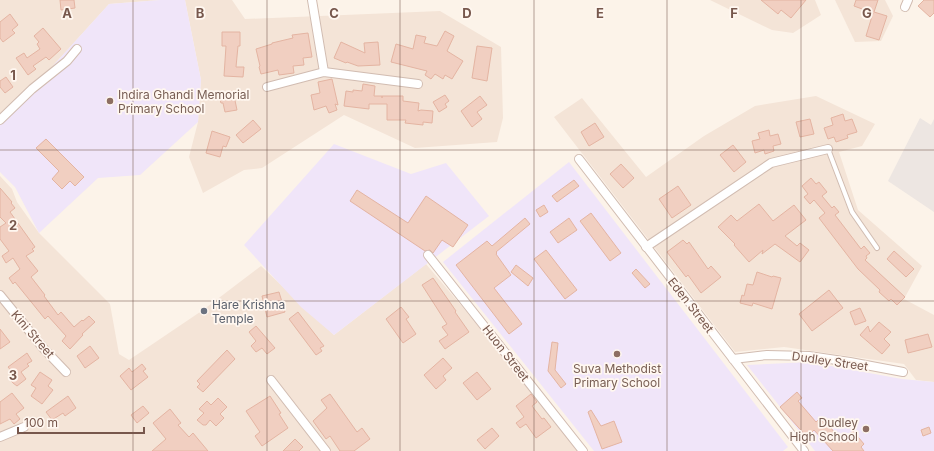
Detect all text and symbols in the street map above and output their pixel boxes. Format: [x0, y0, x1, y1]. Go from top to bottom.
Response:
text: A [62, 5, 72, 21]
text: B [196, 5, 205, 21]
text: C [329, 5, 339, 21]
text: D [462, 5, 472, 21]
text: E [596, 5, 604, 21]
text: F [730, 5, 738, 21]
text: G [862, 5, 872, 21]
text: 1 [10, 67, 16, 83]
place label: Indira Ghandi Memorial Primary School [118, 87, 250, 116]
marker: Indira Ghandi Memorial Primary School [105, 96, 115, 106]
text: 2 [9, 217, 17, 233]
street label: Eden Street [665, 274, 717, 336]
place label: Hare Krishna Temple [212, 297, 285, 326]
marker: Hare Krishna Temple [199, 306, 209, 316]
street label: Kini Street [8, 307, 58, 361]
street label: Huon Street [479, 322, 533, 384]
street label: Dudley Street [791, 348, 869, 374]
marker: Suva Methodist Primary School [612, 349, 622, 359]
place label: Suva Methodist Primary School [573, 361, 661, 390]
text: 3 [9, 367, 17, 383]
scale bar [18, 409, 144, 435]
text: 100 m [24, 415, 58, 430]
place label: Dudley High School [789, 415, 858, 444]
marker: Dudley High School [861, 424, 871, 434]

